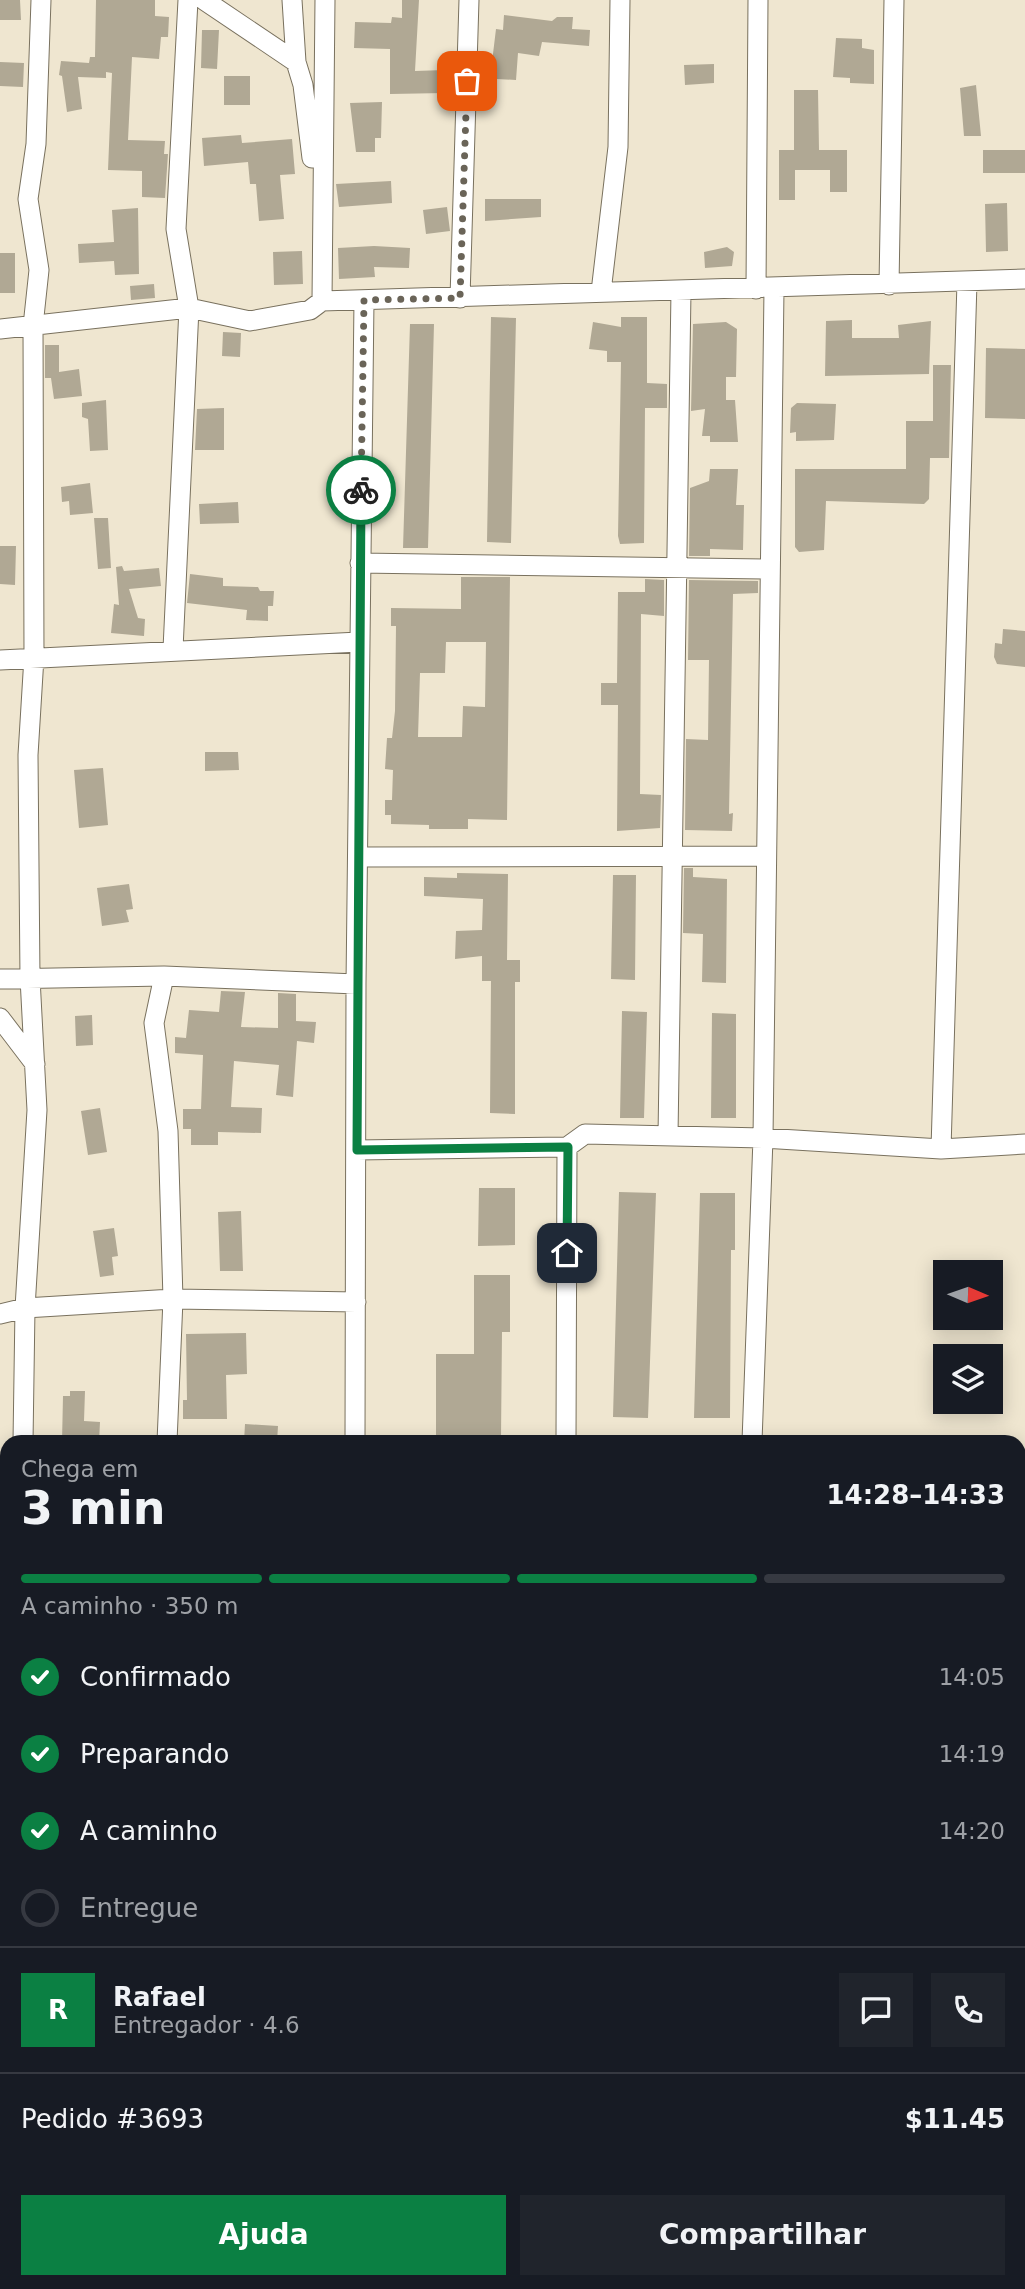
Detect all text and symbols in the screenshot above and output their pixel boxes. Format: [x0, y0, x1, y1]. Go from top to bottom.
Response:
pin [437, 51, 497, 111]
icon: bag [448, 62, 486, 100]
courier [326, 455, 396, 525]
icon: bike [342, 471, 380, 509]
pin [537, 1223, 597, 1283]
icon: home [548, 1234, 586, 1272]
north arrow [933, 1260, 1003, 1330]
map controls [933, 1260, 1003, 1414]
button: layers [933, 1344, 1003, 1414]
text: Chega em [21, 1456, 138, 1482]
text: 14:28–14:33 [826, 1480, 1005, 1510]
text: 3 min [21, 1481, 165, 1535]
text: A caminho · 350 m [21, 1593, 238, 1619]
icon: check [21, 1658, 59, 1696]
text: Confirmado [80, 1662, 231, 1692]
text: 14:05 [939, 1664, 1005, 1690]
icon: check [21, 1735, 59, 1773]
text: Preparando [80, 1739, 229, 1769]
text: 14:19 [939, 1741, 1005, 1767]
icon: check [21, 1812, 59, 1850]
text: A caminho [80, 1816, 218, 1846]
text: 14:20 [939, 1818, 1005, 1844]
text: Entregue [80, 1893, 198, 1923]
button: chat [839, 1973, 913, 2047]
button: phone [931, 1973, 1005, 2047]
text: Rafael [113, 1982, 206, 2012]
text: R [48, 1995, 68, 2025]
text: Entregador · 4.6 [113, 2012, 300, 2038]
text: Pedido #3693 [21, 2104, 204, 2134]
text: $11.45 [905, 2104, 1005, 2134]
button: Ajuda [21, 2195, 506, 2275]
button: Compartilhar [520, 2195, 1005, 2275]

